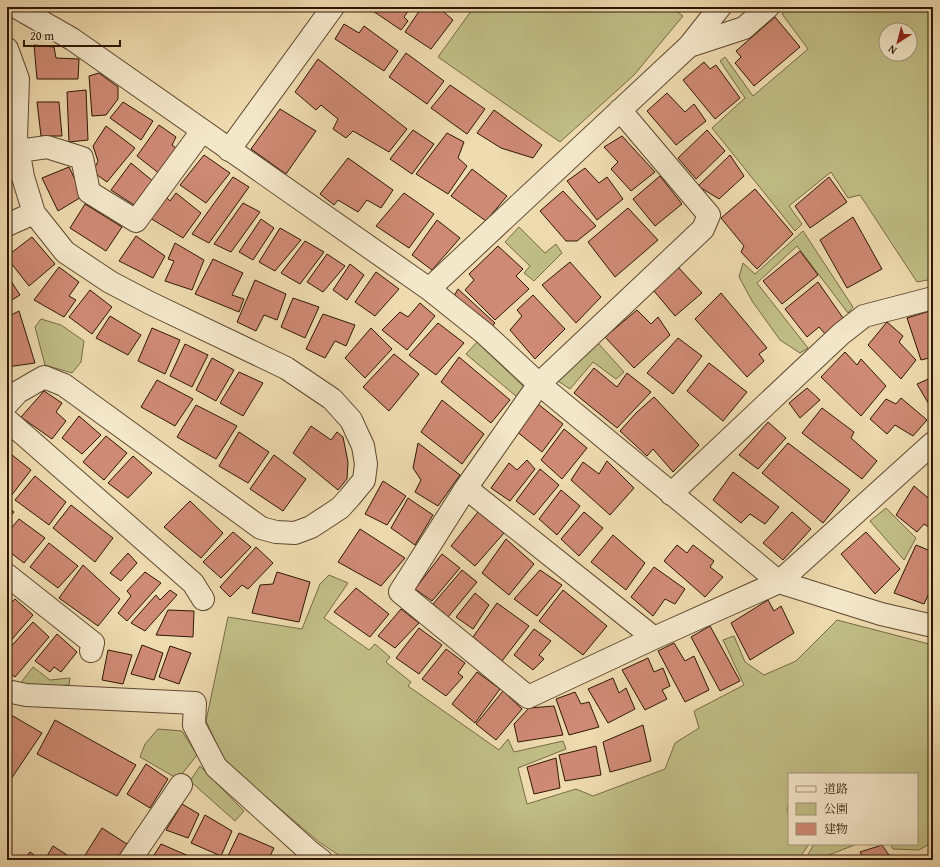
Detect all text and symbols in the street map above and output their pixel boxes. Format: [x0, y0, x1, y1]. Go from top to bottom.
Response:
scale bar [24, 22, 120, 48]
north arrow [878, 22, 918, 62]
text: 20 m [30, 27, 54, 44]
text: N [884, 41, 900, 59]
legend [788, 773, 918, 845]
text: 道路 [824, 780, 848, 797]
text: 公園 [824, 800, 848, 817]
text: 建物 [824, 820, 848, 837]

